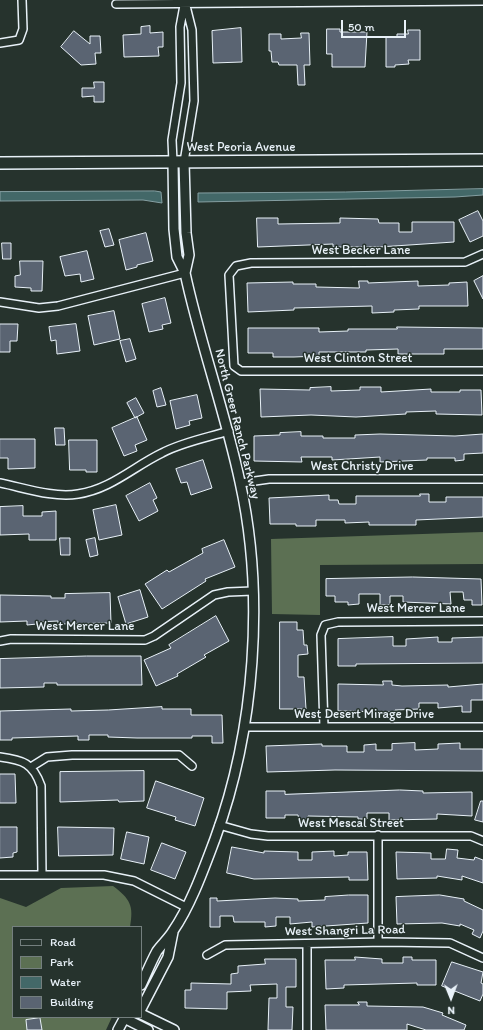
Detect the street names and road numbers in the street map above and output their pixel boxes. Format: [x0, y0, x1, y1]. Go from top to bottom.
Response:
street label: West Peoria Avenue [186, 140, 296, 156]
street label: West Becker Lane [312, 243, 410, 259]
street label: North Greer Ranch Parkway [211, 347, 263, 501]
street label: West Clinton Street [304, 351, 412, 367]
street label: West Christy Drive [310, 459, 414, 475]
street label: West Mercer Lane [366, 601, 466, 617]
street label: West Mercer Lane [35, 619, 135, 635]
street label: West Desert Mirage Drive [294, 707, 434, 723]
street label: West Mescal Street [298, 816, 404, 832]
street label: West Shangri La Road [284, 922, 406, 940]

